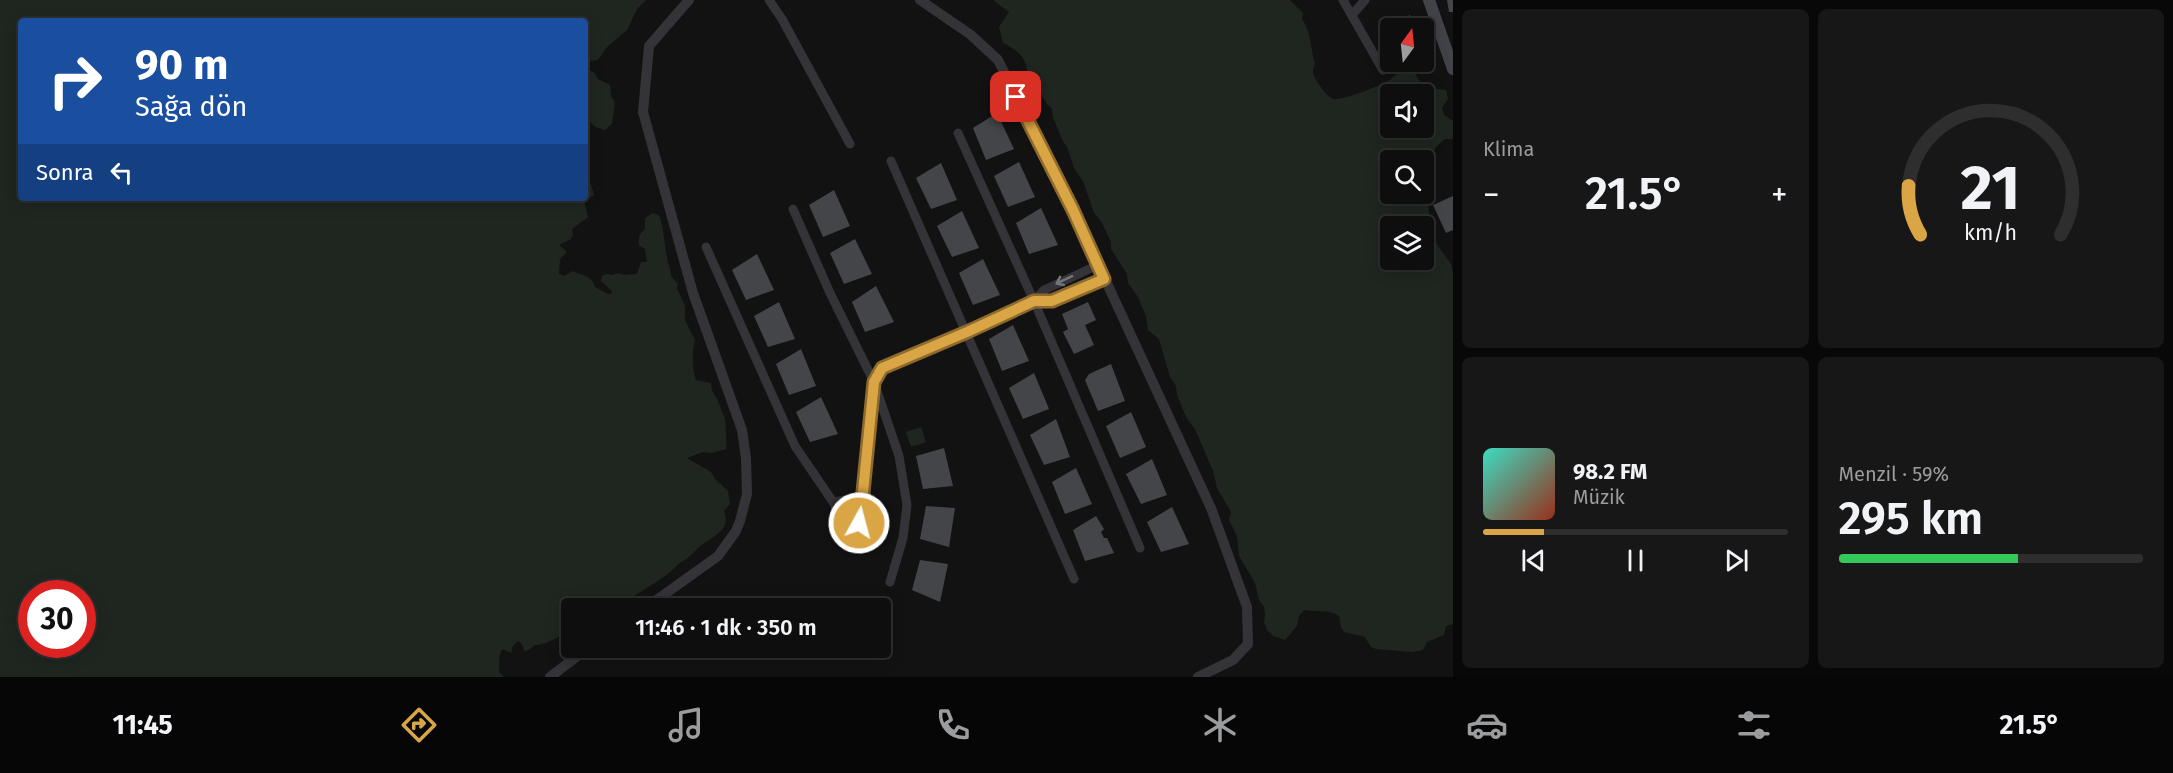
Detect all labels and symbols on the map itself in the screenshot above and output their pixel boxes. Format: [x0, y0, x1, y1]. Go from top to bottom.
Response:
north arrow [1380, 18, 1434, 72]
pin [990, 71, 1041, 122]
one-way arrow [1055, 275, 1073, 287]
position arrow [827, 491, 891, 555]
speed limit sign: 30 [18, 580, 96, 658]

